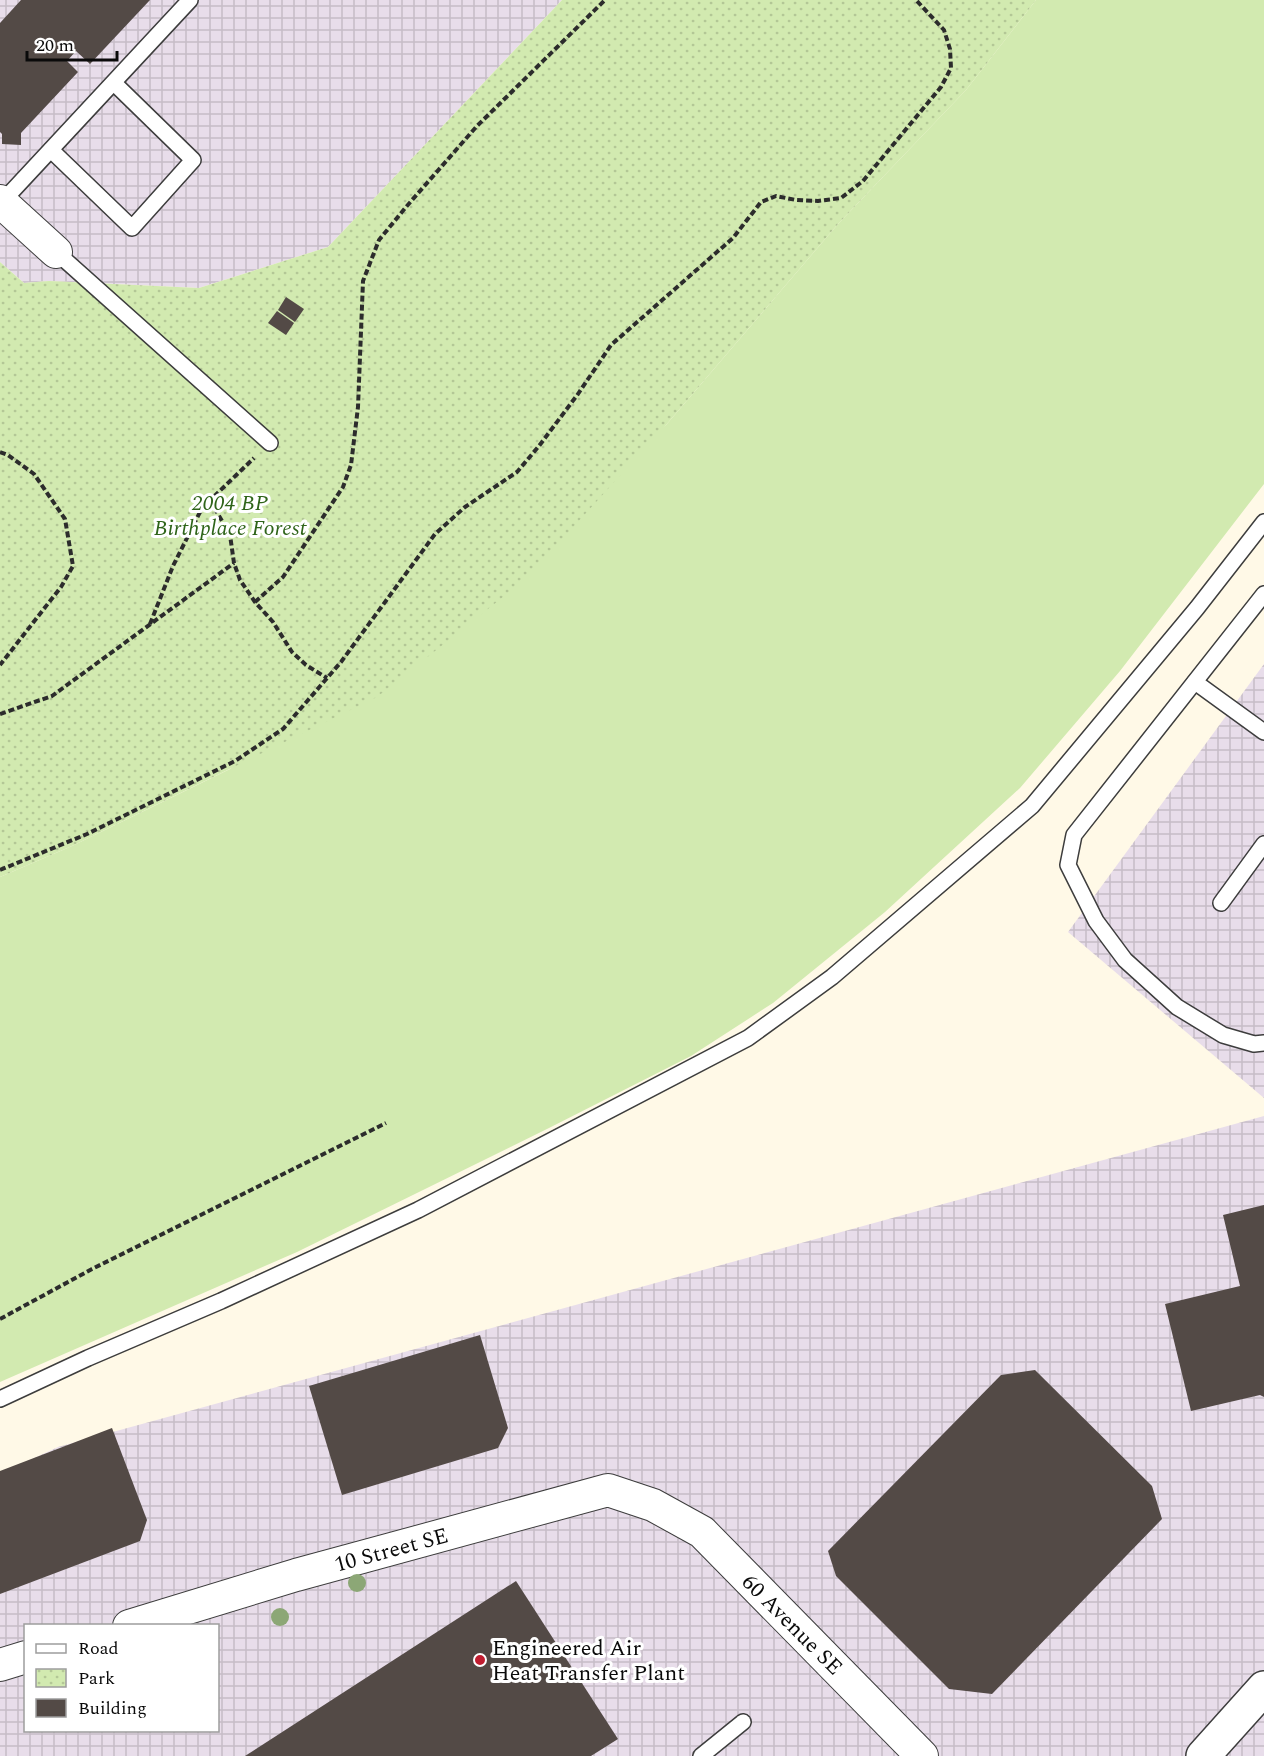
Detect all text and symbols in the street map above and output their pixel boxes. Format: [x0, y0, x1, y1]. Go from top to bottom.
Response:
scale bar [27, 24, 117, 62]
text: 20 m [36, 32, 74, 59]
park label: 2004 BP Birthplace Forest [154, 487, 307, 545]
street label: 10 Street SE [331, 1519, 452, 1581]
street label: 60 Avenue SE [734, 1567, 850, 1683]
legend [24, 1624, 219, 1732]
place label: Engineered Air Heat Transfer Plant [492, 1632, 685, 1690]
text: Road [78, 1635, 119, 1662]
marker: Engineered Air Heat Transfer Plant [473, 1653, 487, 1667]
text: Park [78, 1665, 115, 1692]
text: Building [78, 1695, 147, 1722]

